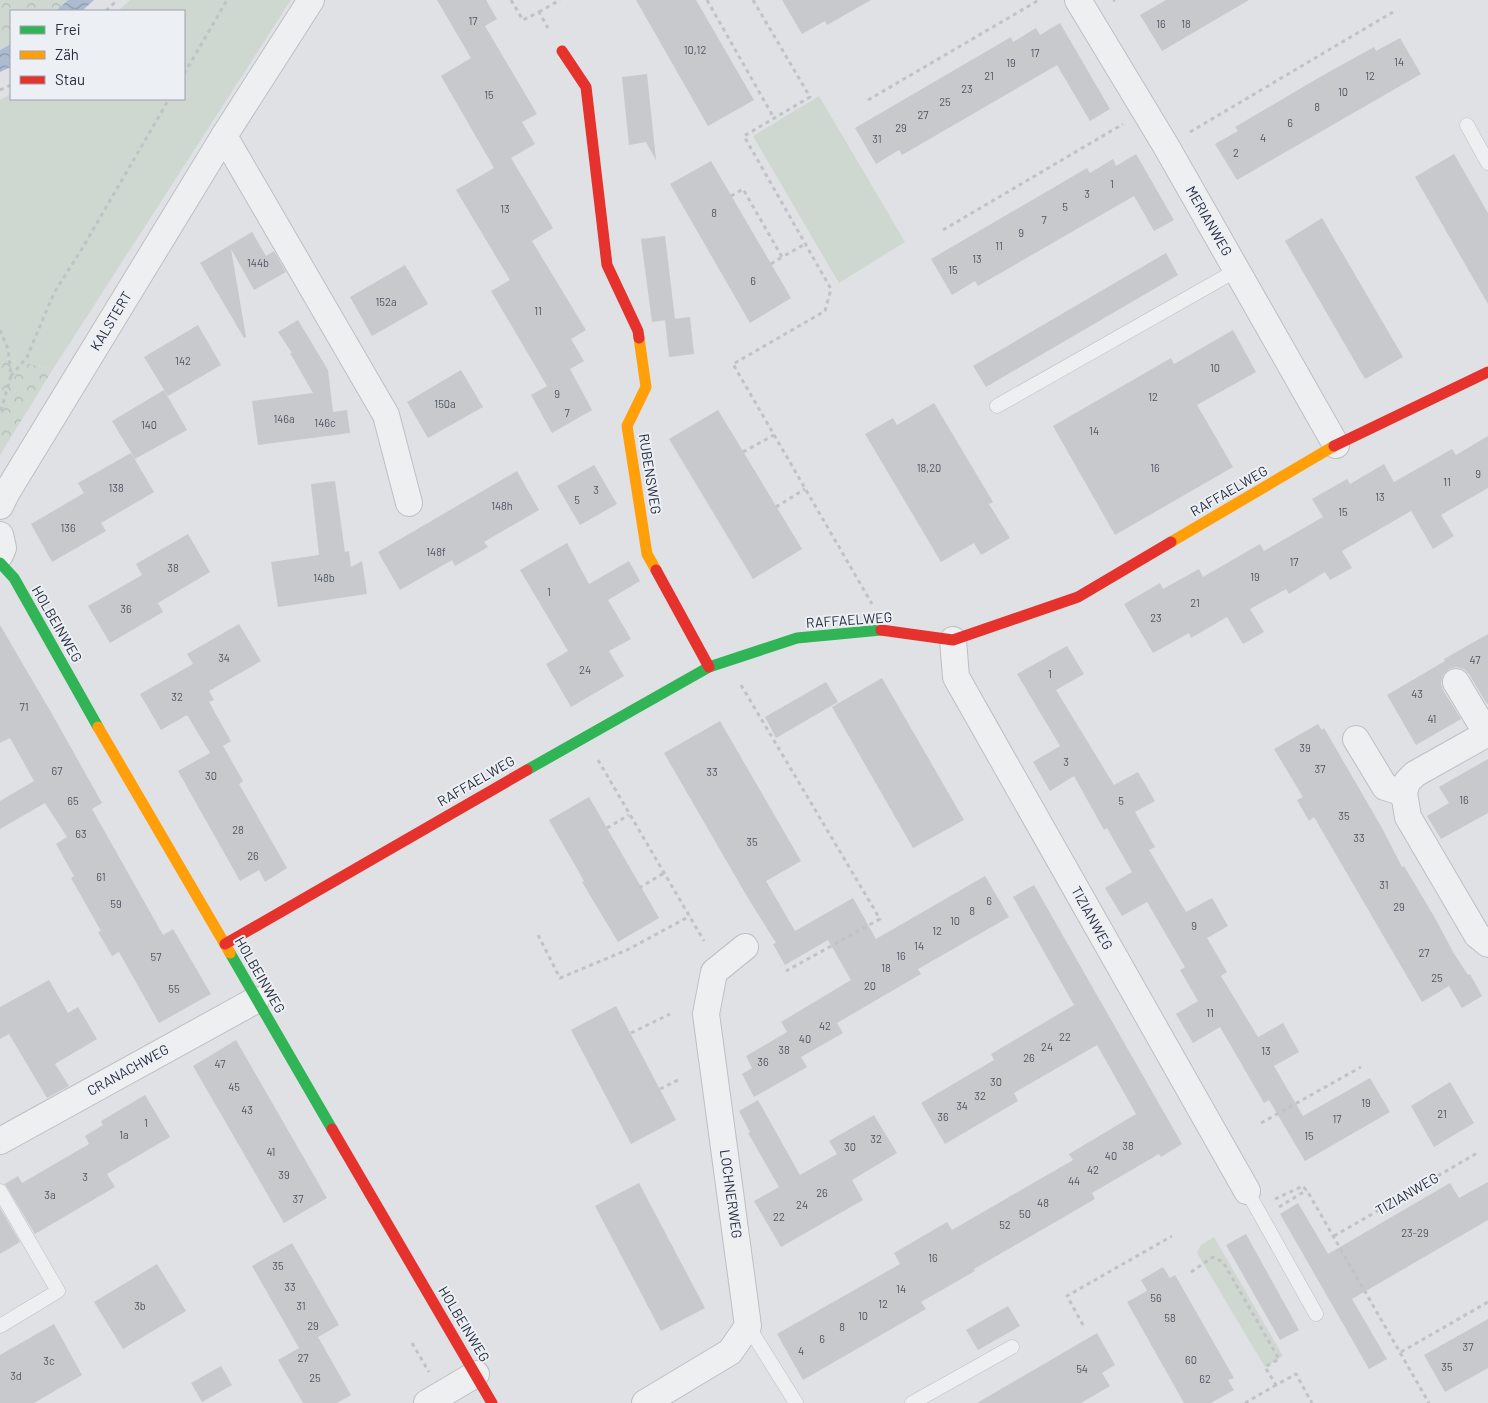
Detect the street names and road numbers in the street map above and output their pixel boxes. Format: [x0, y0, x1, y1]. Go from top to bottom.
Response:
street label: MERIANWEG [1183, 183, 1236, 259]
street label: KALSTERT [86, 288, 135, 354]
street label: RUBENSWEG [636, 432, 665, 516]
street label: RAFFAELWEG [1187, 462, 1270, 520]
street label: HOLBEINWEG [29, 583, 86, 665]
street label: RAFFAELWEG [805, 608, 893, 631]
street label: RAFFAELWEG [434, 752, 517, 810]
street label: TIZIANWEG [1068, 883, 1117, 952]
street label: HOLBEINWEG [232, 934, 289, 1016]
street label: CRANACHWEG [84, 1040, 172, 1099]
street label: LOCHNERWEG [717, 1148, 746, 1239]
street label: TIZIANWEG [1372, 1169, 1441, 1218]
street label: HOLBEINWEG [435, 1283, 494, 1365]

